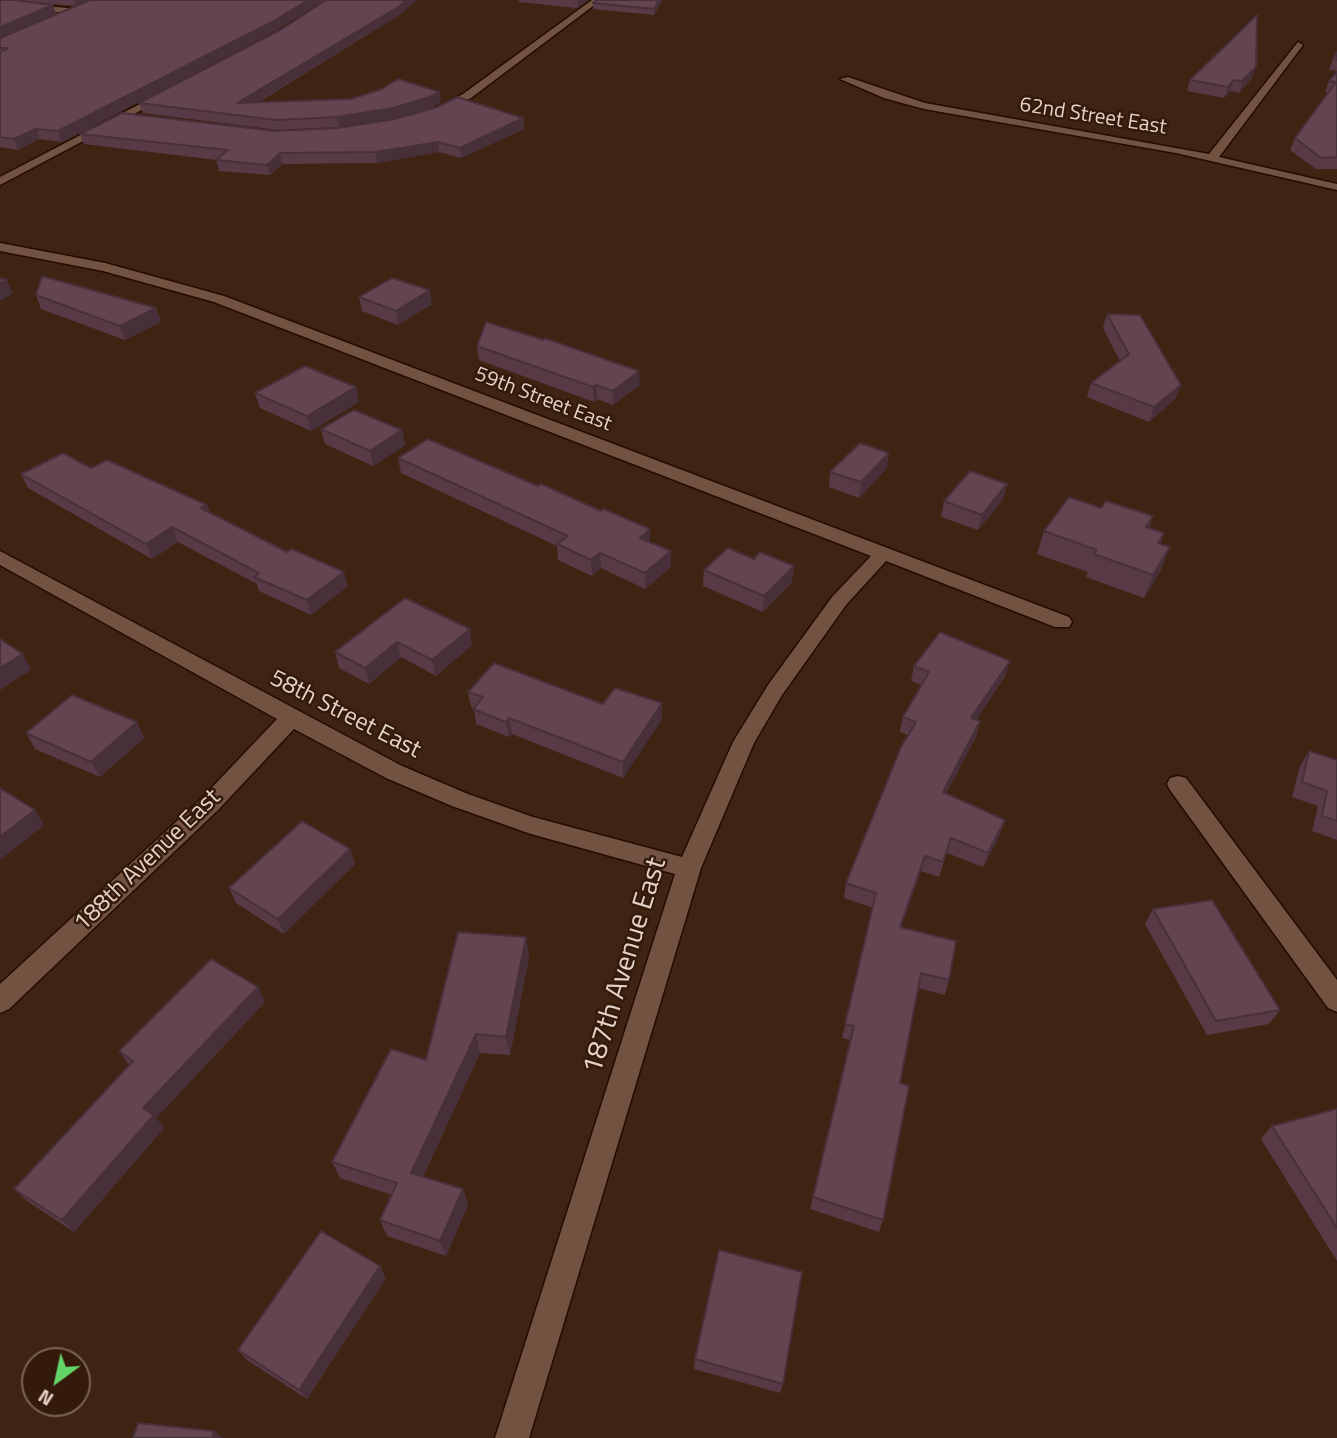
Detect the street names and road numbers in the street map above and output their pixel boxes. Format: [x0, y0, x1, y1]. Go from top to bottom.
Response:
street label: 62nd Street East [1018, 93, 1168, 141]
street label: 59th Street East [471, 362, 615, 438]
street label: 58th Street East [265, 665, 425, 765]
street label: 188th Avenue East [69, 784, 227, 938]
street label: 187th Avenue East [577, 854, 675, 1078]

